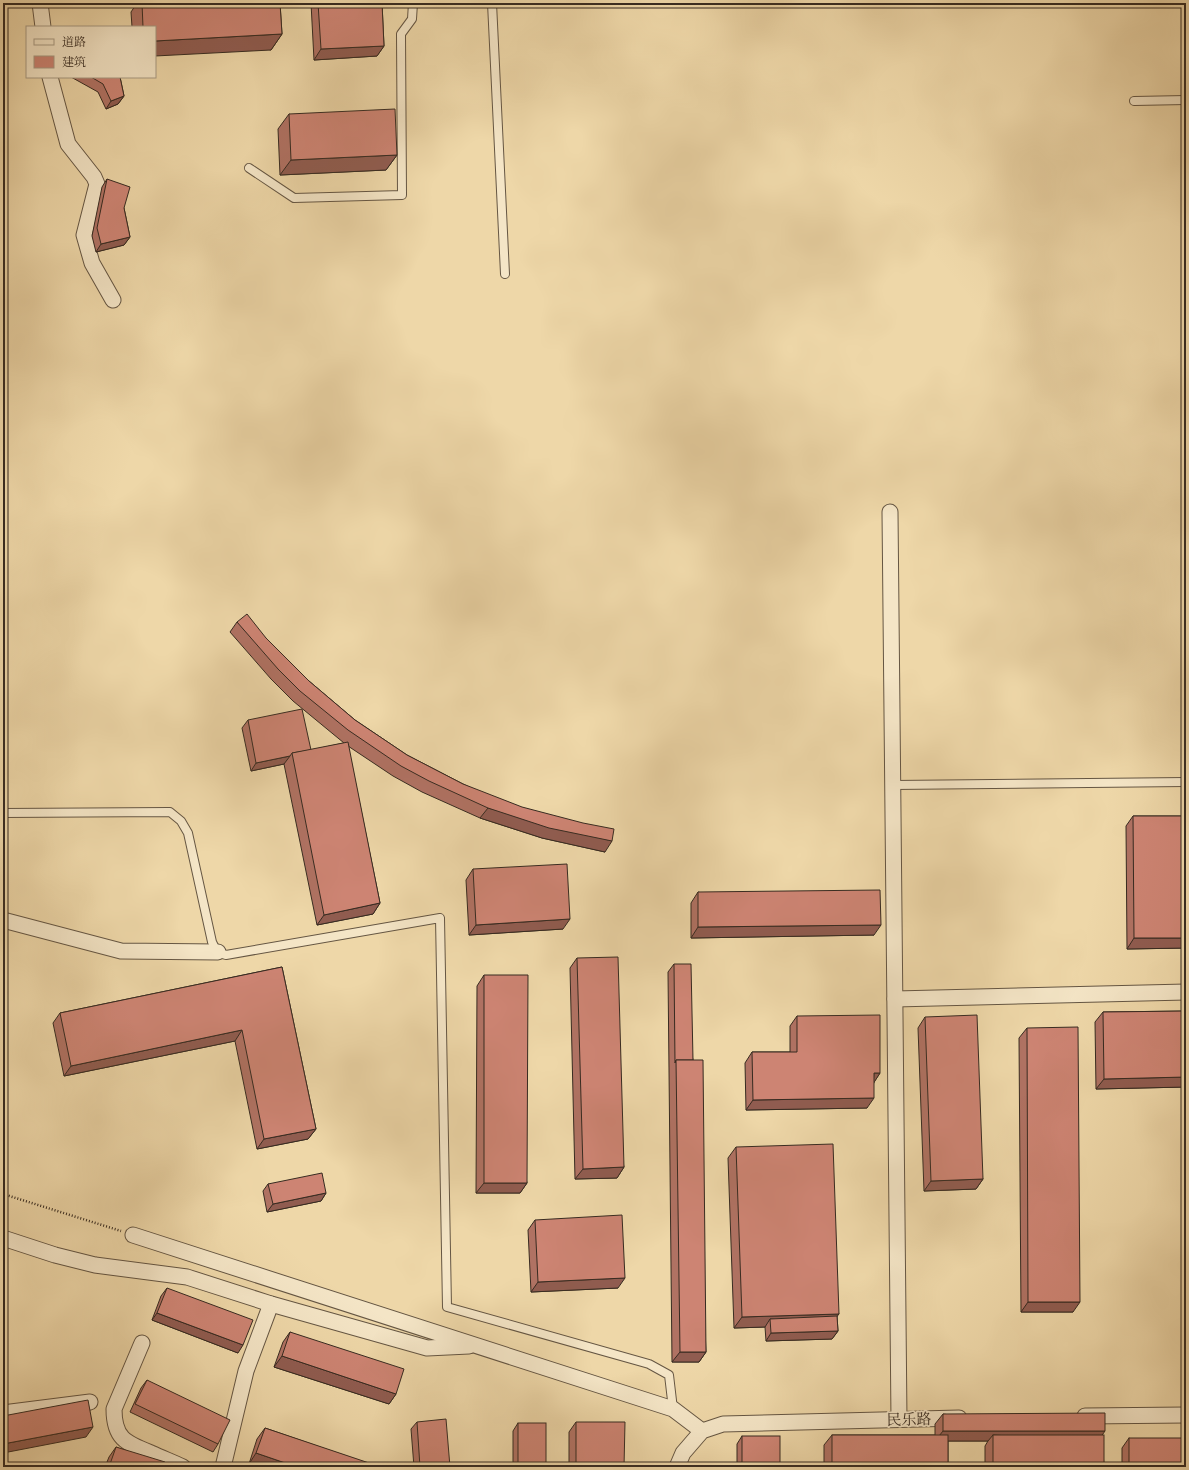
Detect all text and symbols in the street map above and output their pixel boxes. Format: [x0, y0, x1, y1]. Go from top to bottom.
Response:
legend [26, 26, 156, 78]
text: 道路 [62, 34, 86, 50]
text: 建筑 [62, 54, 86, 70]
street label: 民乐路 [886, 1409, 932, 1429]

